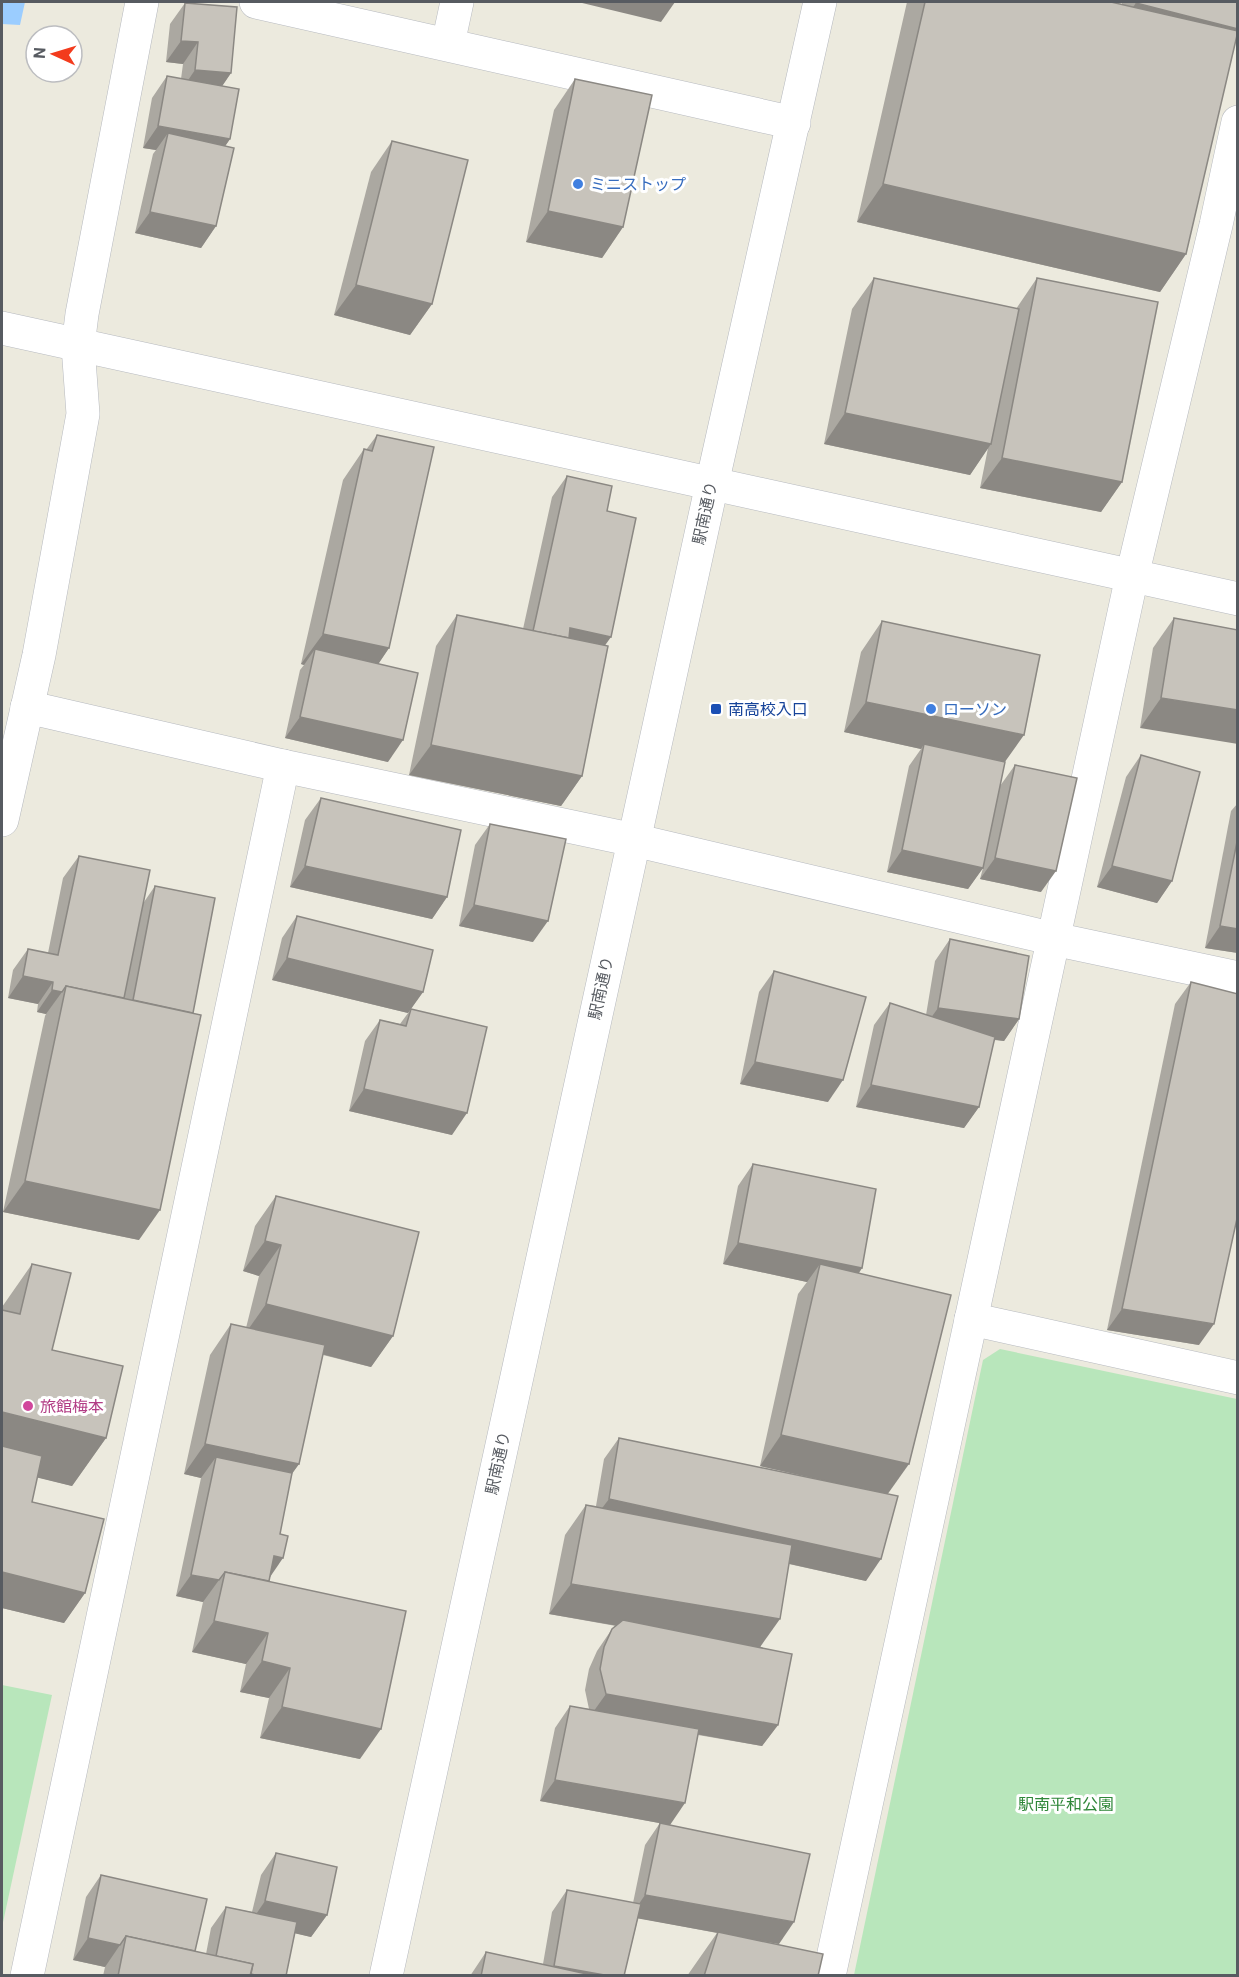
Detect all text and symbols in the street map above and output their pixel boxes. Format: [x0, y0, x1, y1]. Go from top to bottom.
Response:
north arrow [24, 24, 84, 84]
text: N [30, 47, 49, 59]
place label: ミニストップ [590, 175, 686, 194]
marker: ミニストップ [571, 177, 585, 191]
street label: 駅南通り [689, 480, 721, 546]
place label: 南高校入口 [728, 700, 808, 719]
place label: ローソン [943, 700, 1007, 719]
marker: 南高校入口 [709, 702, 723, 716]
marker: ローソン [924, 702, 938, 716]
street label: 駅南通り [585, 955, 617, 1021]
place label: 旅館梅本 [40, 1397, 104, 1416]
marker: 旅館梅本 [21, 1399, 35, 1413]
street label: 駅南通り [482, 1430, 514, 1496]
park label: 駅南平和公園 [1018, 1795, 1114, 1814]

